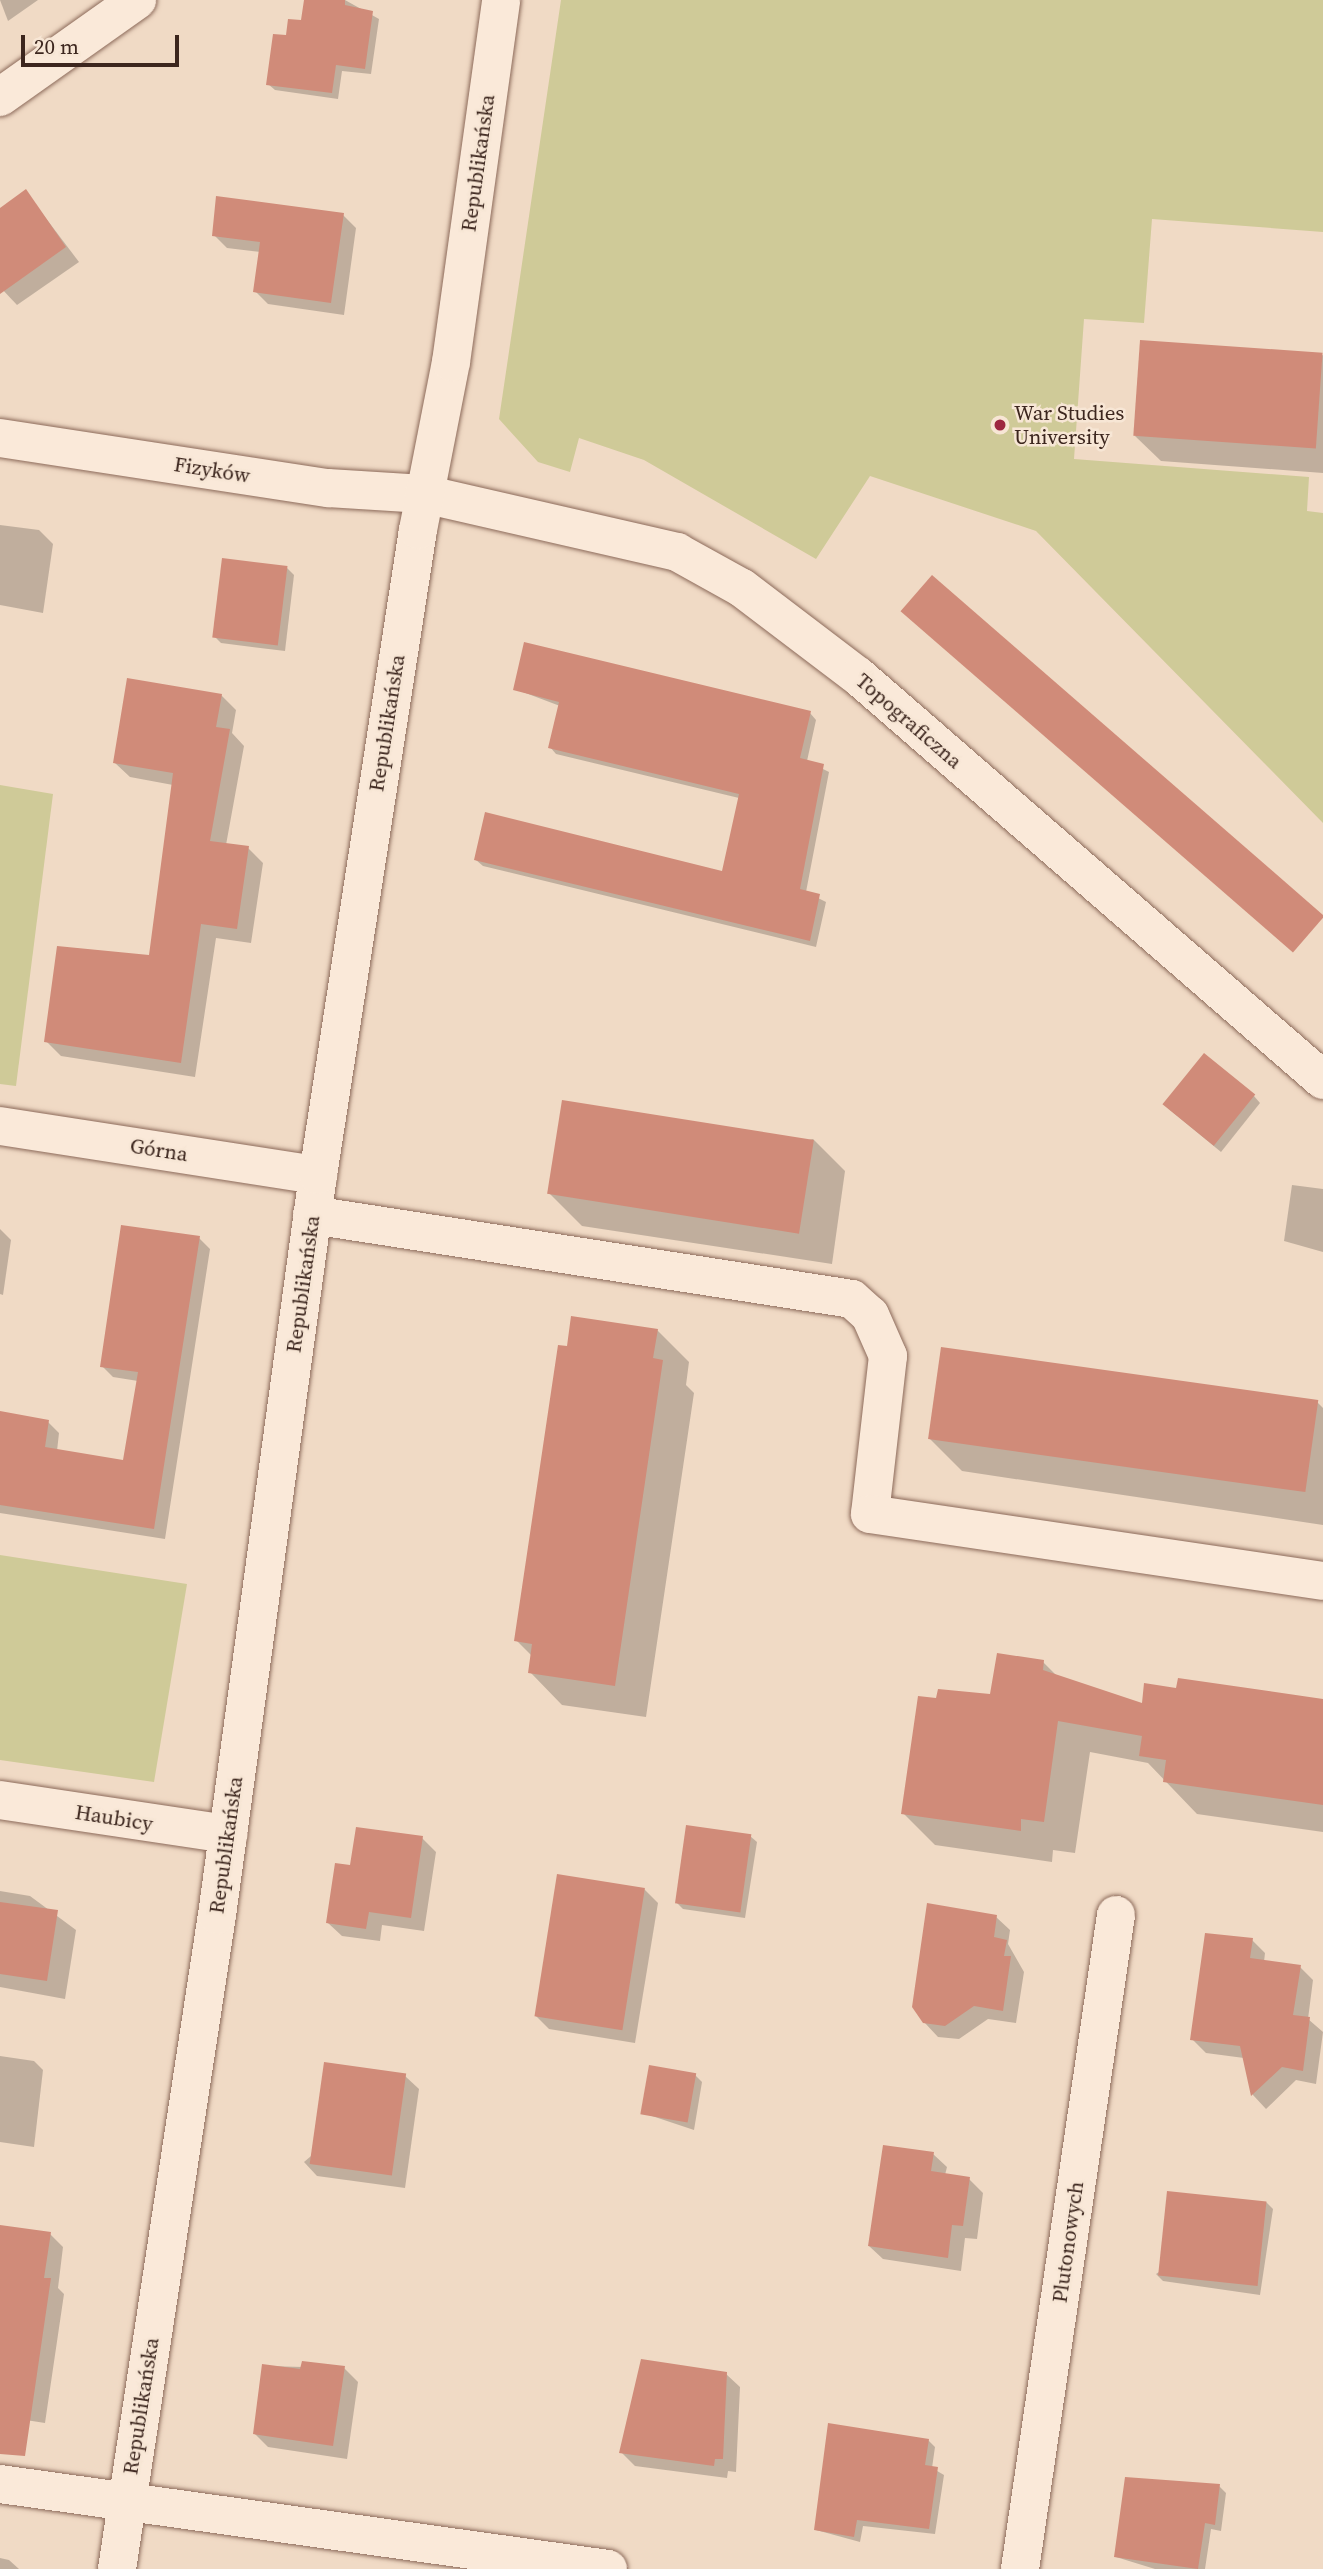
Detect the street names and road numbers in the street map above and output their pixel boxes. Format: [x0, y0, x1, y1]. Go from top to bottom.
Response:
street label: Republikańska [456, 93, 500, 233]
street label: Fizyków [172, 452, 252, 488]
street label: Republikańska [364, 653, 410, 793]
street label: Topograficzna [851, 668, 967, 774]
street label: Górna [128, 1133, 190, 1167]
street label: Republikańska [281, 1214, 325, 1354]
street label: Republikańska [204, 1775, 248, 1915]
street label: Haubicy [73, 1799, 155, 1837]
street label: Plutonowych [1047, 2180, 1089, 2304]
street label: Republikańska [118, 2336, 164, 2476]

